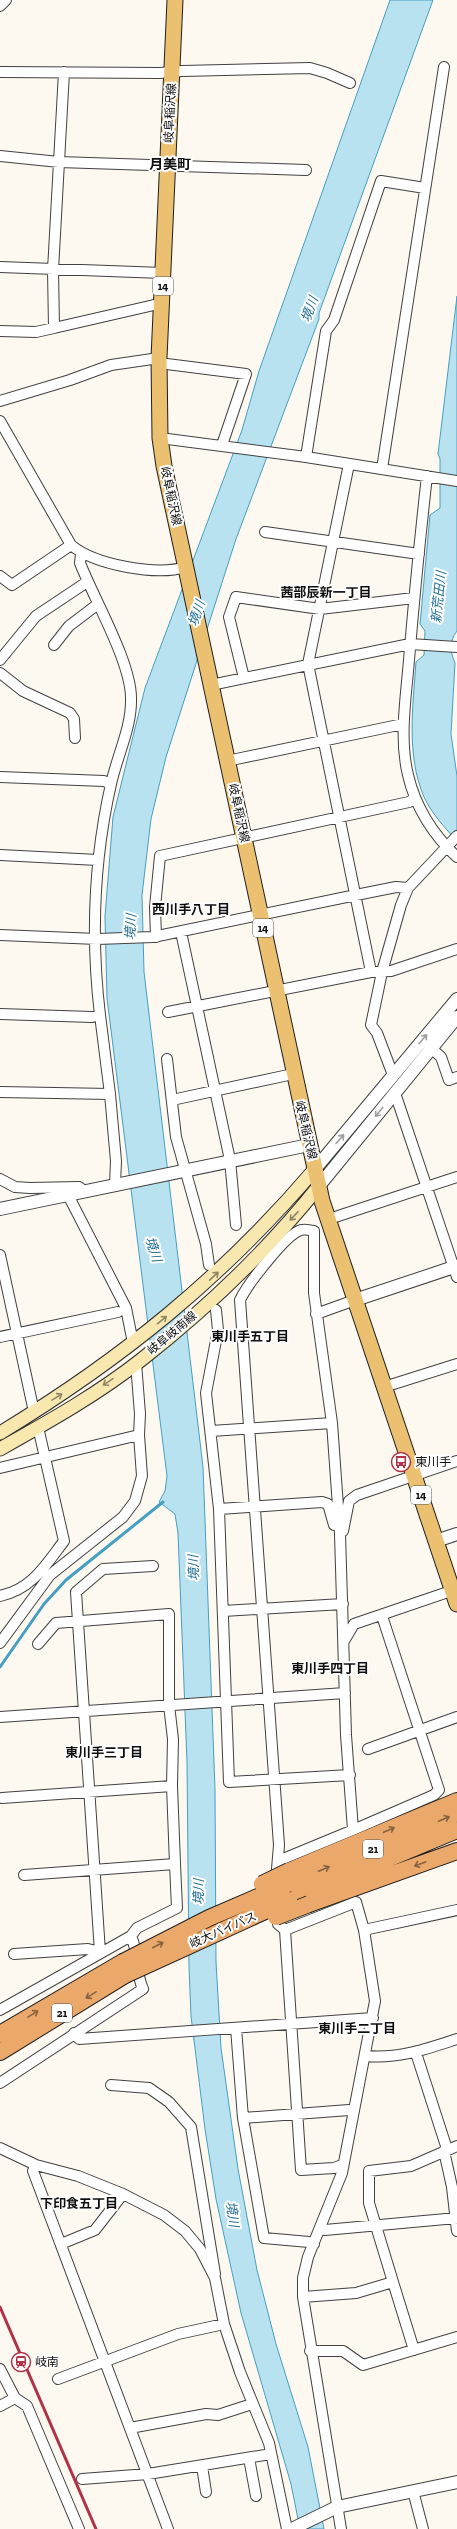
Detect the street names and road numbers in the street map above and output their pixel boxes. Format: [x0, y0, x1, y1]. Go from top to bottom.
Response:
street label: 岐阜稲沢線 [161, 83, 179, 143]
road number: 14 [153, 277, 173, 295]
street label: 岐阜稲沢線 [158, 465, 184, 527]
street label: 岐阜稲沢線 [226, 782, 252, 844]
road number: 14 [253, 919, 273, 937]
street label: 岐阜稲沢線 [292, 1099, 320, 1161]
street label: 岐阜岐南線 [145, 1308, 199, 1358]
road number: 14 [411, 1486, 431, 1504]
road number: 21 [363, 1840, 383, 1858]
street label: 岐大バイパス [187, 1909, 259, 1951]
road number: 21 [52, 2004, 72, 2022]

